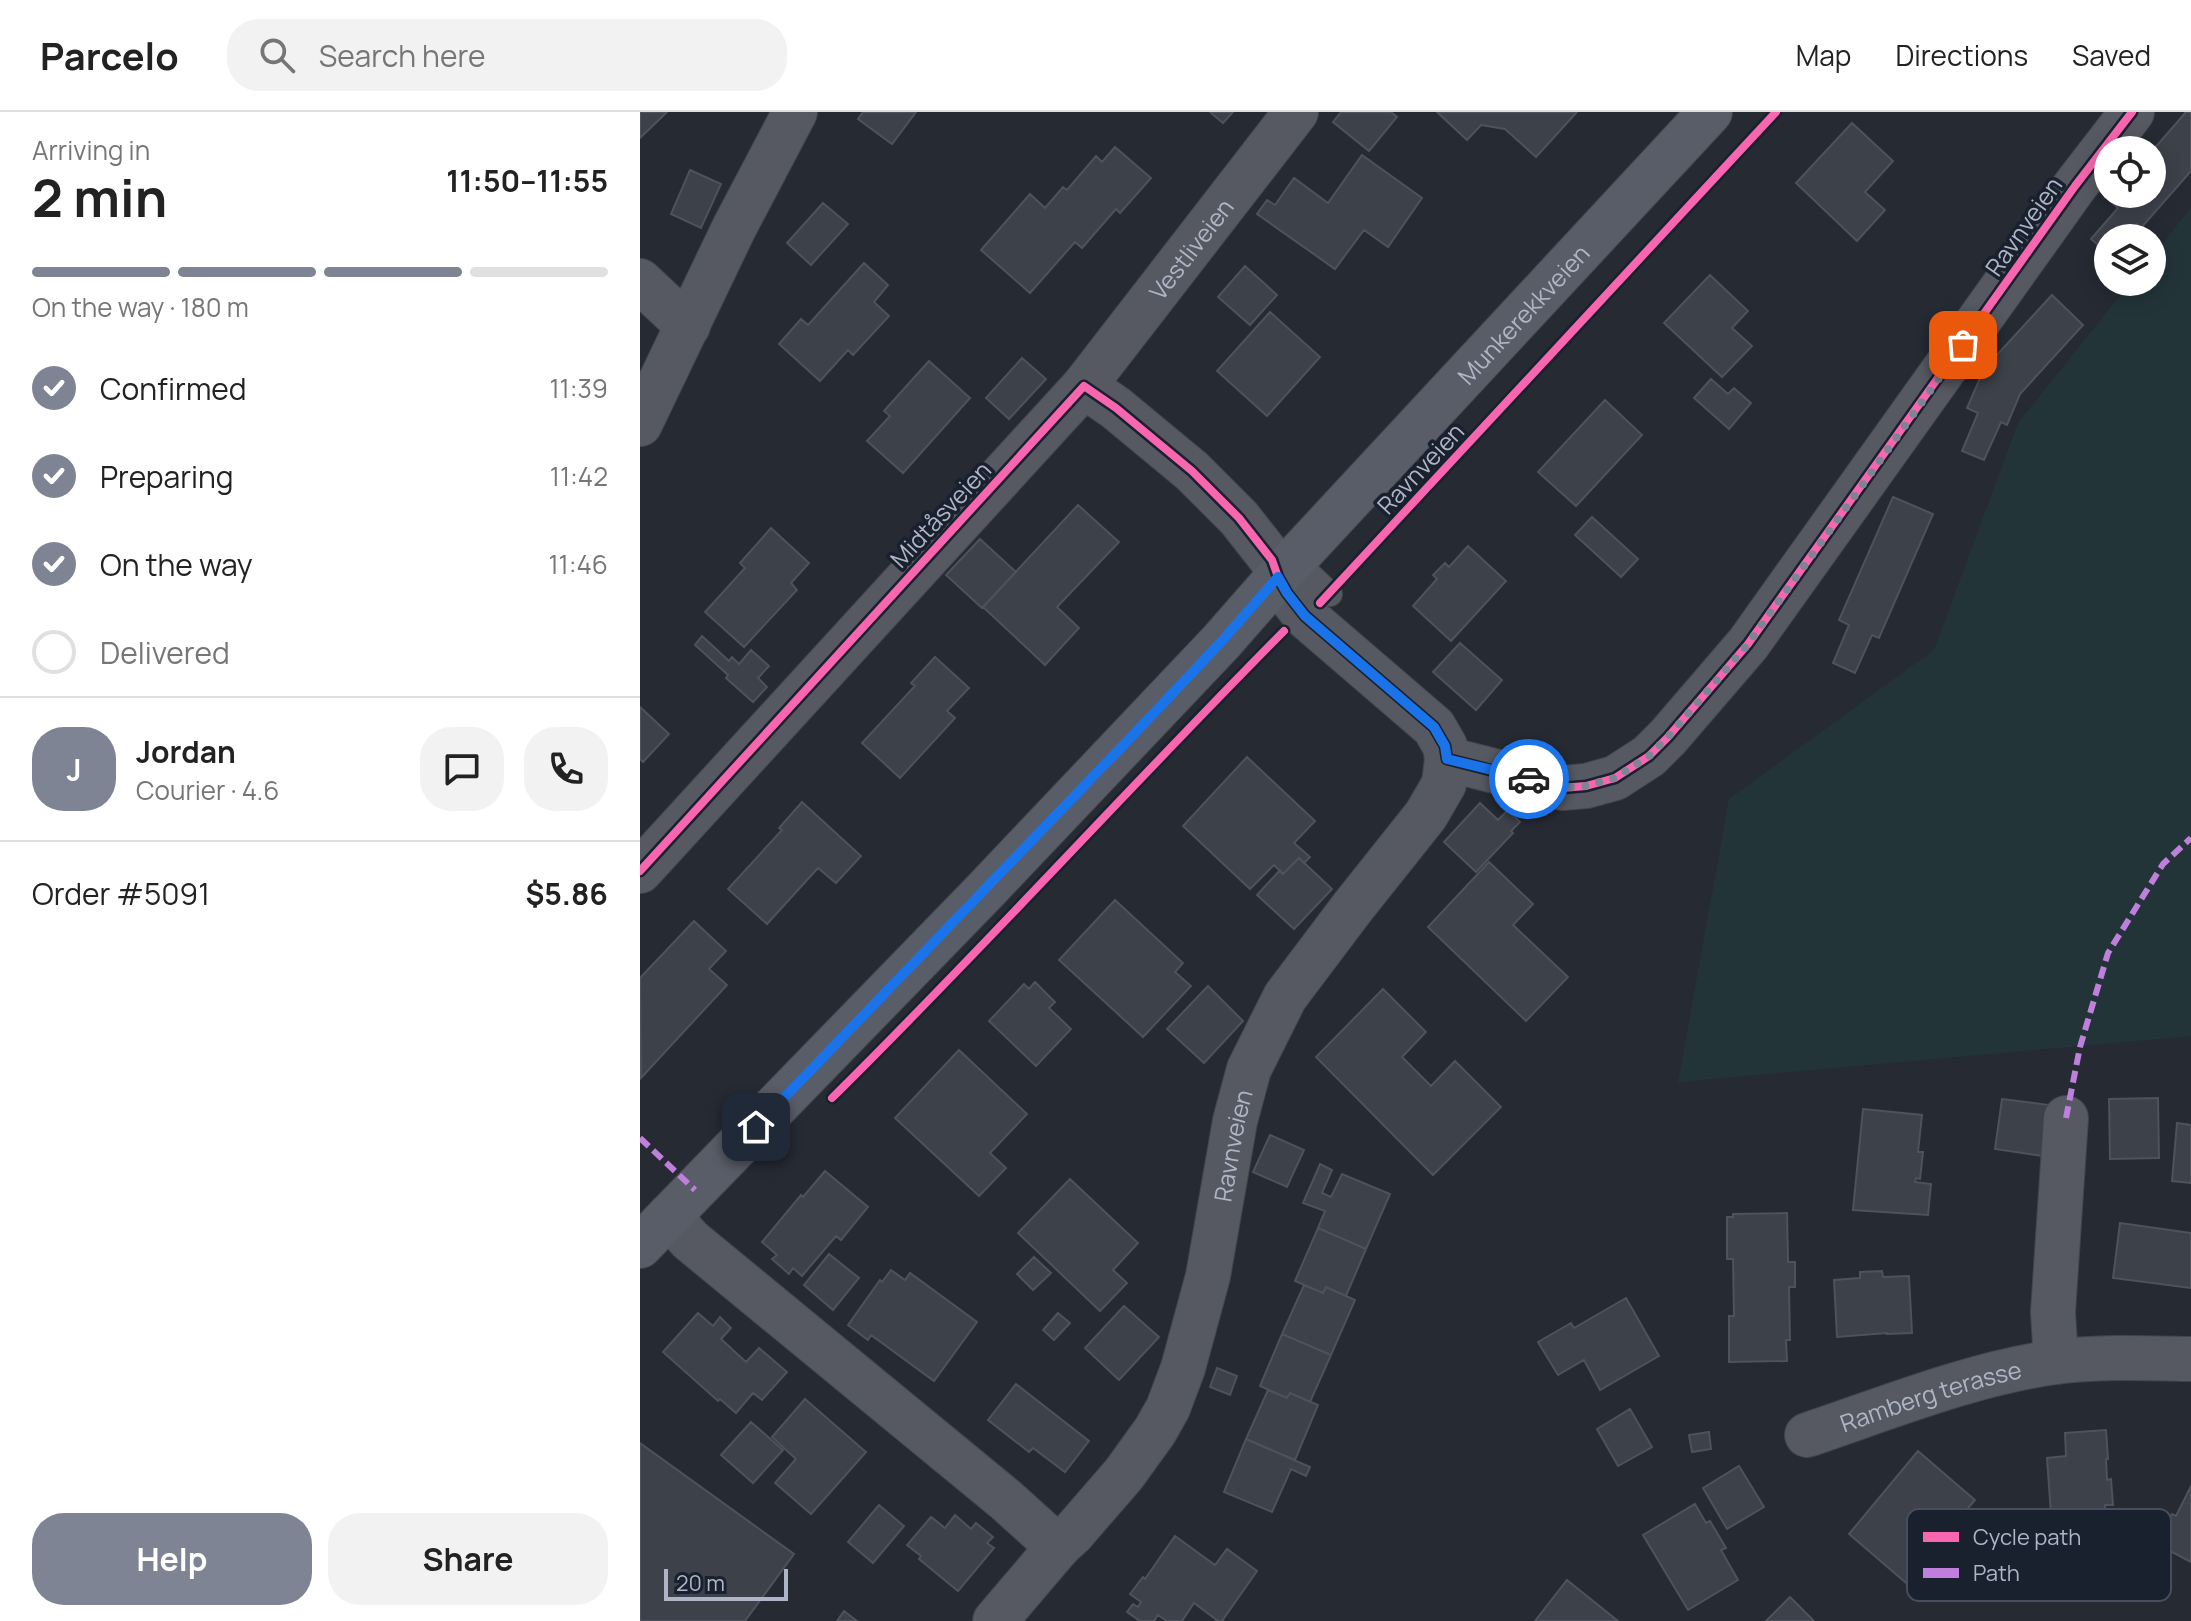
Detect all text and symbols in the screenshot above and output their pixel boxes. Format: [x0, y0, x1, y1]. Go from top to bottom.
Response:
search box [227, 19, 787, 91]
text: Parcelo [40, 29, 179, 81]
icon: search [255, 33, 299, 77]
text: Search here [319, 35, 486, 76]
text: Map [1796, 36, 1851, 74]
text: Directions [1895, 36, 2028, 74]
text: Saved [2072, 36, 2151, 74]
text: Arriving in [32, 132, 150, 168]
map controls [2094, 136, 2166, 296]
button: locate [2094, 136, 2166, 208]
text: 11:50–11:55 [446, 160, 608, 201]
text: 2 min [32, 162, 167, 233]
street label: Ravnveien [1977, 170, 2069, 282]
street label: Vestliveien [1141, 191, 1240, 306]
button: layers [2094, 224, 2166, 296]
street label: Munkerekkveien [1449, 236, 1596, 391]
text: On the way · 180 m [32, 289, 249, 325]
pin [1929, 311, 1997, 379]
icon: bag [1941, 323, 1985, 367]
icon: check [32, 366, 76, 410]
text: Confirmed [100, 368, 247, 409]
text: 11:39 [549, 370, 608, 406]
street label: Ravnveien [1369, 415, 1471, 521]
icon: check [32, 454, 76, 498]
street label: Midtåsveien [882, 454, 998, 574]
text: Preparing [100, 456, 234, 497]
text: 11:42 [550, 458, 608, 494]
icon: check [32, 542, 76, 586]
text: On the way [100, 544, 253, 585]
text: 11:46 [548, 546, 608, 582]
text: Delivered [100, 632, 230, 673]
button: chat [420, 727, 504, 811]
button: phone [524, 727, 608, 811]
text: Jordan [136, 731, 236, 772]
courier [1489, 739, 1569, 819]
text: J [66, 749, 82, 790]
icon: car [1507, 757, 1551, 801]
text: Courier · 4.6 [136, 772, 279, 808]
text: Order #5091 [32, 873, 210, 914]
text: $5.86 [525, 873, 608, 914]
street label: Ravnveien [1205, 1085, 1259, 1204]
pin [722, 1093, 790, 1161]
icon: home [734, 1105, 778, 1149]
street label: Ramberg terasse [1835, 1352, 2024, 1439]
legend [1907, 1509, 2171, 1601]
button: Help [32, 1513, 312, 1605]
button: Share [328, 1513, 608, 1605]
text: Cycle path [1973, 1522, 2081, 1552]
text: Path [1973, 1558, 2020, 1588]
scale bar [664, 1565, 788, 1601]
text: 20 m [676, 1568, 725, 1598]

